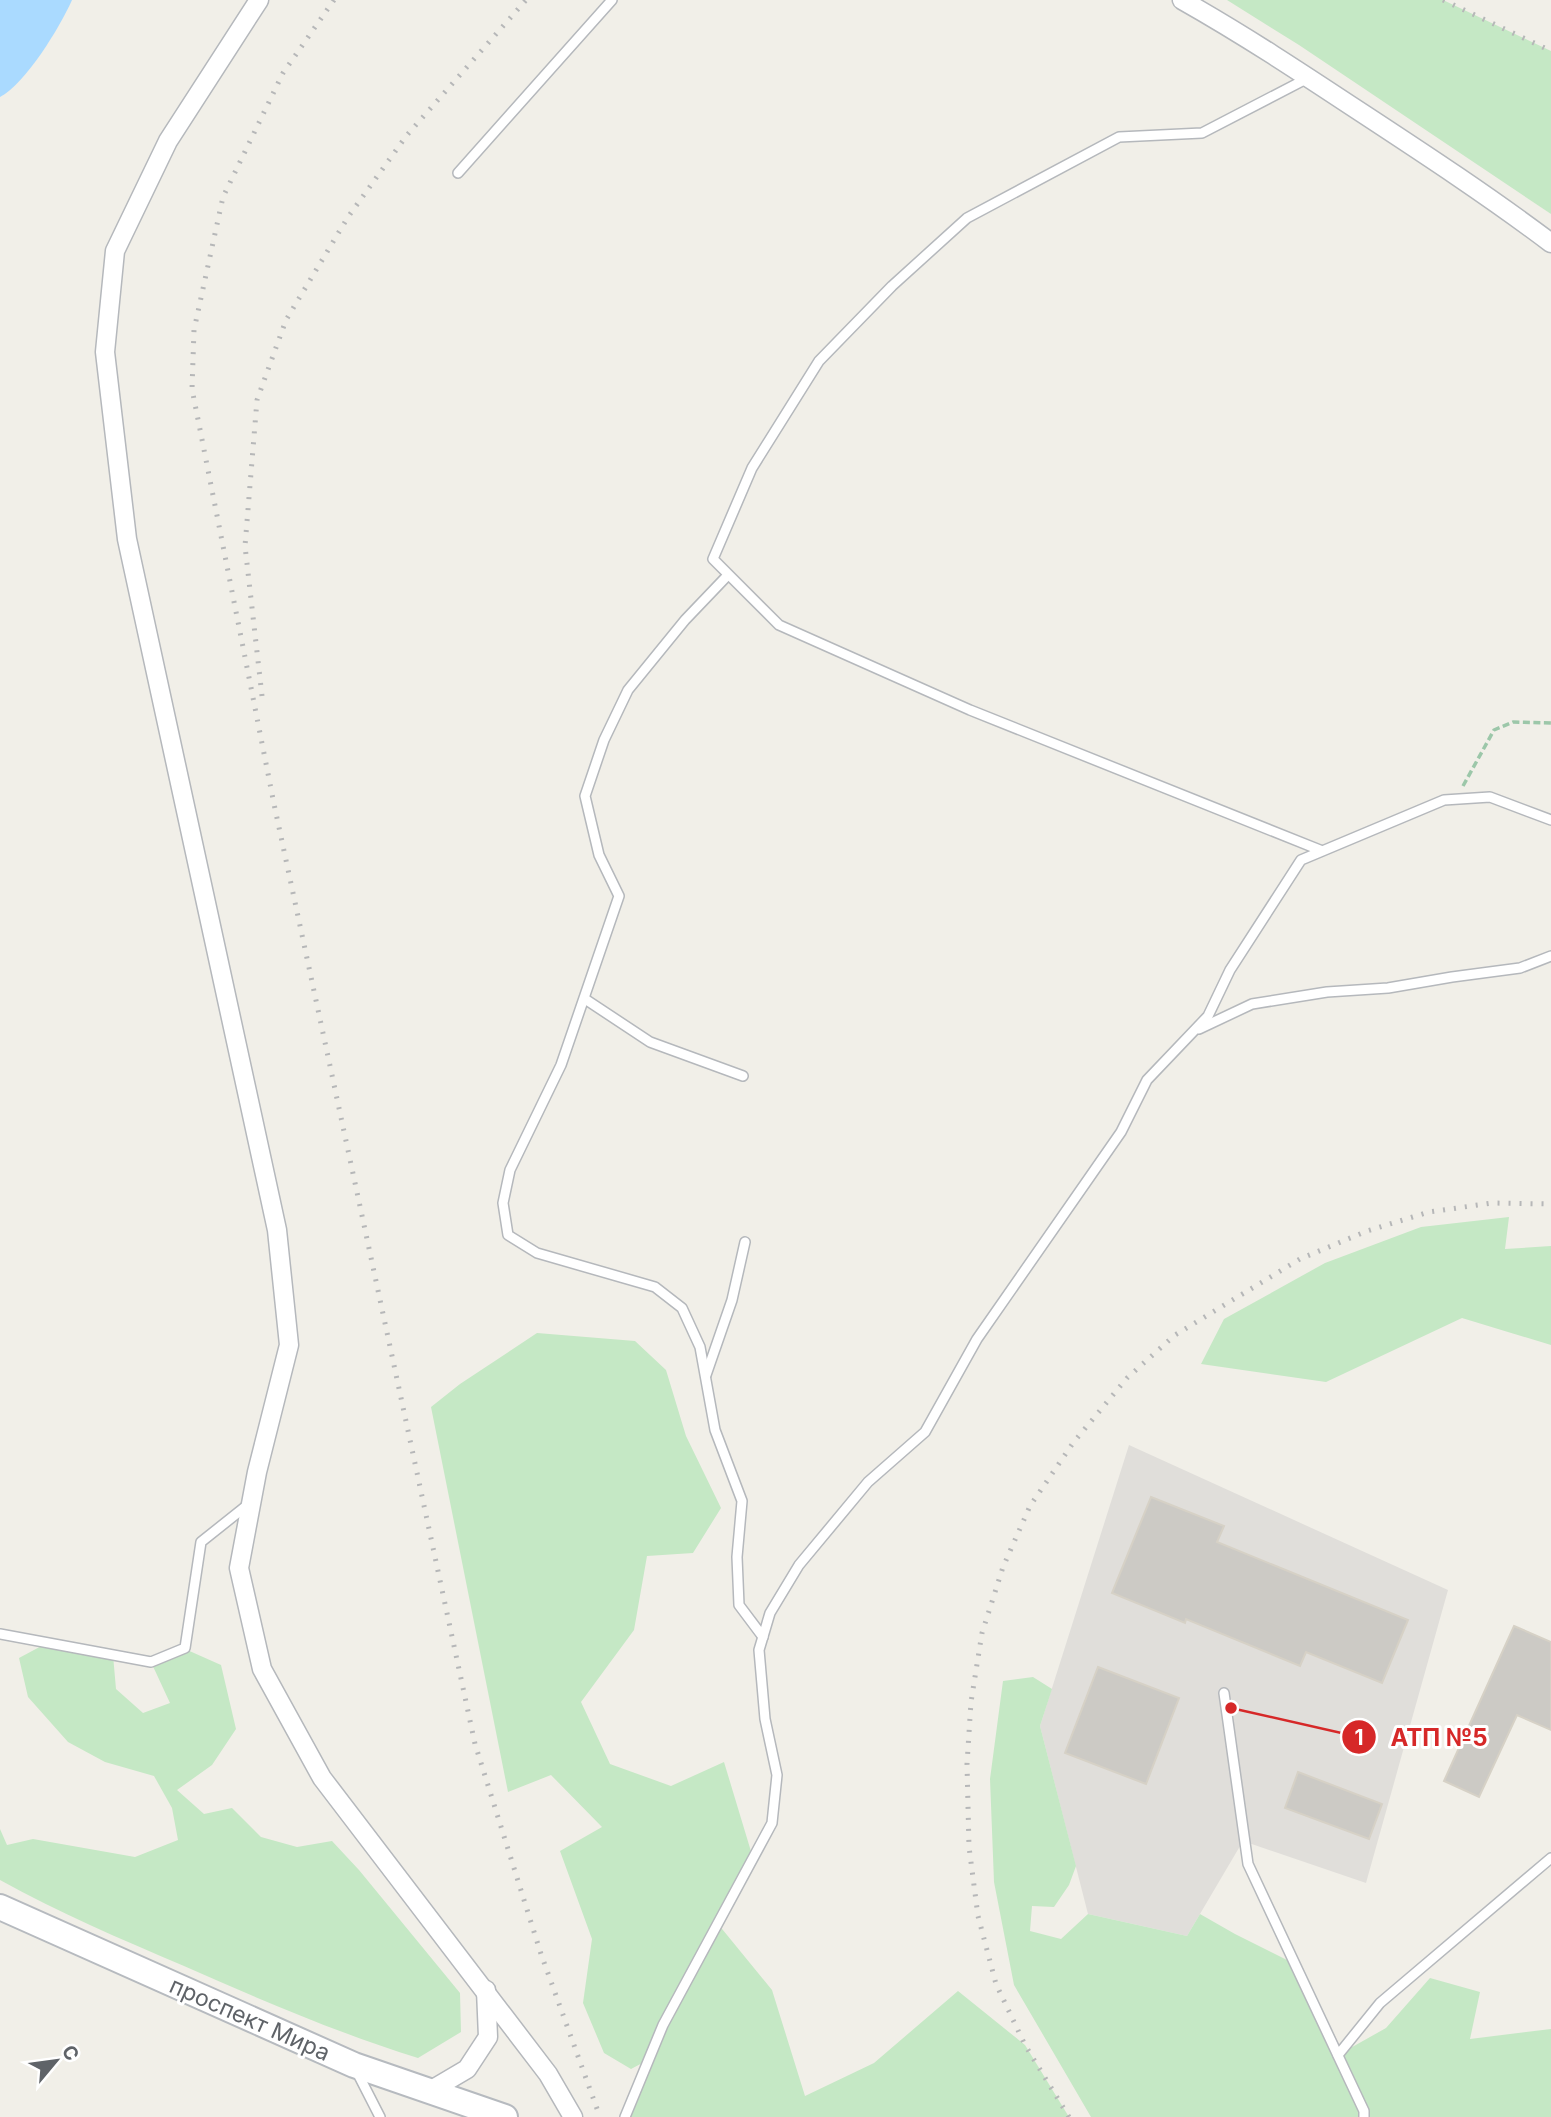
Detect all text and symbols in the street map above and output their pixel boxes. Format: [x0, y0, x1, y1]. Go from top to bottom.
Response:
callout: АТП №5 [1341, 1715, 1501, 1760]
text: АТП №5 [1390, 1723, 1488, 1752]
text: 1 [1354, 1725, 1364, 1750]
street label: проспект Мира [165, 1971, 335, 2067]
north arrow [21, 2026, 91, 2096]
text: С [57, 2041, 84, 2065]

